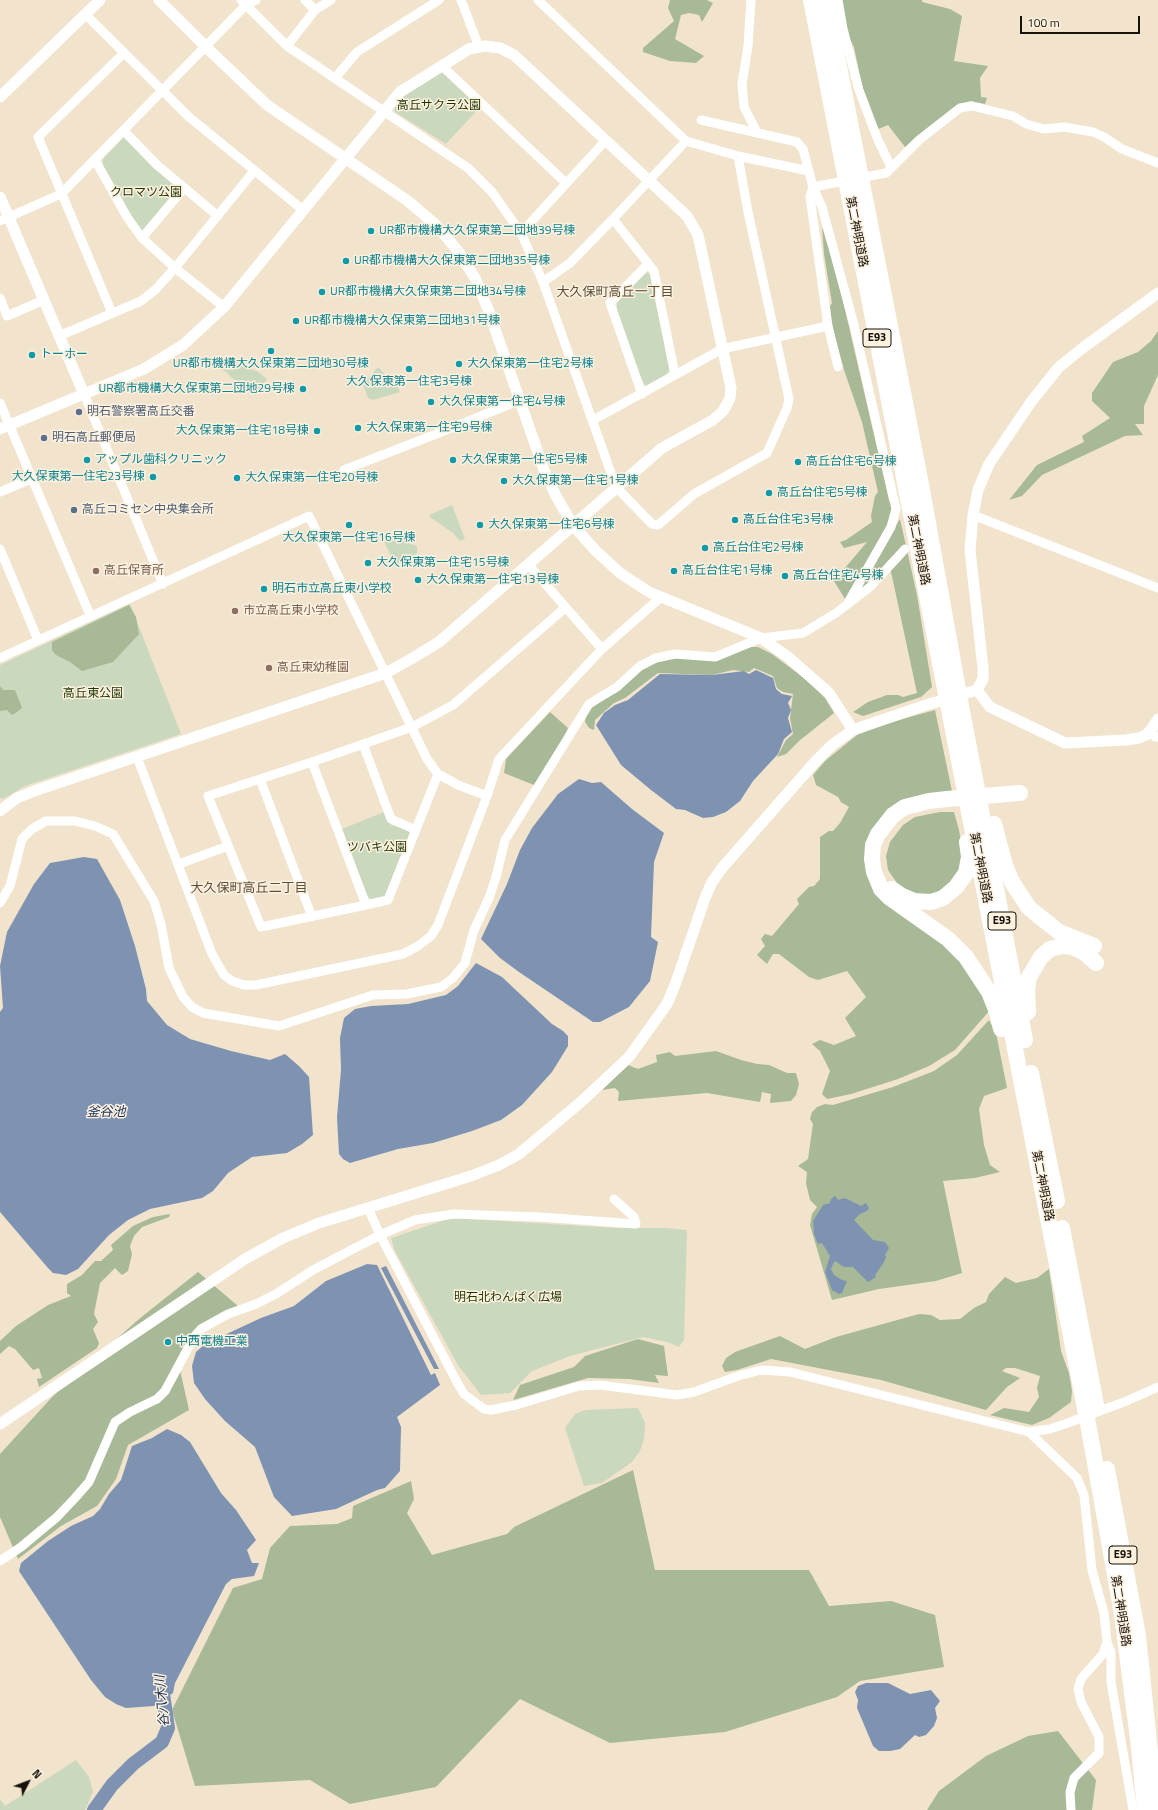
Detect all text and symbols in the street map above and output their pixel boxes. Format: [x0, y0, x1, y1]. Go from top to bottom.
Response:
scale bar [1022, 8, 1142, 34]
text: 100 m [1027, 13, 1060, 32]
park label: 高丘サクラ公園 [397, 99, 481, 113]
park label: クロマツ公園 [110, 186, 182, 200]
street label: 第二神明道路 [842, 195, 870, 269]
place label: UR都市機構大久保東第二団地39号棟 [379, 224, 576, 238]
marker: UR都市機構大久保東第二団地39号棟 [366, 226, 376, 236]
place label: UR都市機構大久保東第二団地35号棟 [354, 254, 551, 268]
marker: UR都市機構大久保東第二団地35号棟 [341, 256, 351, 266]
place label: UR都市機構大久保東第二団地34号棟 [330, 285, 527, 299]
district label: 大久保町高丘一丁目 [557, 285, 673, 301]
marker: UR都市機構大久保東第二団地34号棟 [317, 287, 327, 297]
place label: UR都市機構大久保東第二団地31号棟 [304, 314, 501, 328]
marker: UR都市機構大久保東第二団地31号棟 [291, 316, 301, 326]
road number: E93 [863, 329, 891, 347]
marker: UR都市機構大久保東第二団地30号棟 [266, 346, 276, 356]
place label: トーホー [40, 348, 88, 362]
marker: トーホー [27, 350, 37, 360]
place label: UR都市機構大久保東第二団地30号棟 [173, 357, 369, 371]
place label: 大久保東第一住宅2号棟 [467, 357, 594, 371]
marker: 大久保東第一住宅2号棟 [454, 359, 464, 369]
marker: 大久保東第一住宅3号棟 [404, 364, 414, 374]
place label: 大久保東第一住宅3号棟 [346, 375, 472, 389]
place label: UR都市機構大久保東第二団地29号棟 [98, 382, 295, 396]
marker: UR都市機構大久保東第二団地29号棟 [298, 384, 308, 394]
place label: 大久保東第一住宅4号棟 [439, 395, 566, 409]
marker: 大久保東第一住宅4号棟 [426, 397, 436, 407]
place label: 明石警察署高丘交番 [87, 405, 195, 419]
marker: 明石警察署高丘交番 [74, 407, 84, 417]
place label: 大久保東第一住宅9号棟 [366, 421, 493, 435]
marker: 大久保東第一住宅9号棟 [353, 423, 363, 433]
place label: 大久保東第一住宅18号棟 [176, 424, 309, 438]
marker: 大久保東第一住宅18号棟 [312, 426, 322, 436]
place label: 明石高丘郵便局 [52, 431, 136, 445]
marker: 明石高丘郵便局 [39, 433, 49, 443]
place label: アップル歯科クリニック [95, 453, 227, 467]
place label: 大久保東第一住宅5号棟 [461, 453, 588, 467]
marker: アップル歯科クリニック [82, 455, 92, 465]
marker: 大久保東第一住宅5号棟 [448, 455, 458, 465]
place label: 高丘台住宅6号棟 [806, 455, 897, 469]
marker: 高丘台住宅6号棟 [793, 457, 803, 467]
place label: 大久保東第一住宅23号棟 [12, 470, 145, 484]
place label: 大久保東第一住宅20号棟 [245, 471, 378, 485]
marker: 大久保東第一住宅23号棟 [148, 472, 158, 482]
marker: 大久保東第一住宅20号棟 [232, 473, 242, 483]
place label: 大久保東第一住宅1号棟 [512, 474, 639, 488]
marker: 大久保東第一住宅1号棟 [499, 476, 509, 486]
place label: 高丘台住宅5号棟 [777, 486, 868, 500]
marker: 高丘台住宅5号棟 [764, 488, 774, 498]
place label: 高丘コミセン中央集会所 [82, 503, 214, 517]
marker: 高丘コミセン中央集会所 [69, 505, 79, 515]
place label: 高丘台住宅3号棟 [743, 513, 834, 527]
street label: 第二神明道路 [904, 513, 932, 587]
marker: 高丘台住宅3号棟 [730, 515, 740, 525]
place label: 大久保東第一住宅6号棟 [488, 518, 615, 532]
marker: 大久保東第一住宅16号棟 [344, 520, 354, 530]
marker: 大久保東第一住宅6号棟 [475, 520, 485, 530]
place label: 大久保東第一住宅16号棟 [282, 531, 416, 545]
place label: 高丘台住宅2号棟 [713, 541, 804, 555]
marker: 高丘台住宅2号棟 [700, 543, 710, 553]
place label: 大久保東第一住宅15号棟 [376, 556, 509, 570]
marker: 大久保東第一住宅15号棟 [363, 558, 373, 568]
place label: 高丘保育所 [104, 564, 164, 578]
place label: 高丘台住宅1号棟 [682, 564, 773, 578]
marker: 高丘保育所 [91, 566, 101, 576]
marker: 高丘台住宅1号棟 [669, 566, 679, 576]
place label: 高丘台住宅4号棟 [793, 569, 884, 583]
marker: 高丘台住宅4号棟 [780, 571, 790, 581]
place label: 大久保東第一住宅13号棟 [426, 573, 559, 587]
marker: 大久保東第一住宅13号棟 [413, 575, 423, 585]
place label: 明石市立高丘東小学校 [272, 582, 392, 596]
marker: 明石市立高丘東小学校 [259, 584, 269, 594]
place label: 市立高丘東小学校 [243, 604, 339, 618]
marker: 市立高丘東小学校 [230, 606, 240, 616]
place label: 高丘東幼稚園 [277, 661, 349, 675]
marker: 高丘東幼稚園 [264, 663, 274, 673]
park label: 高丘東公園 [63, 687, 123, 701]
street label: 第二神明道路 [966, 831, 994, 905]
park label: ツバキ公園 [347, 841, 407, 855]
district label: 大久保町高丘二丁目 [191, 881, 307, 897]
road number: E93 [988, 912, 1016, 930]
water label: 釜谷池 [87, 1105, 125, 1121]
street label: 第二神明道路 [1028, 1149, 1056, 1223]
park label: 明石北わんぱく広場 [454, 1291, 562, 1305]
place label: 中西電機工業 [176, 1335, 248, 1349]
marker: 中西電機工業 [163, 1337, 173, 1347]
road number: E93 [1109, 1546, 1137, 1564]
street label: 第二神明道路 [1107, 1574, 1133, 1648]
water label: 谷八木川 [153, 1674, 173, 1728]
north arrow [8, 1762, 48, 1802]
text: N [28, 1766, 45, 1782]

